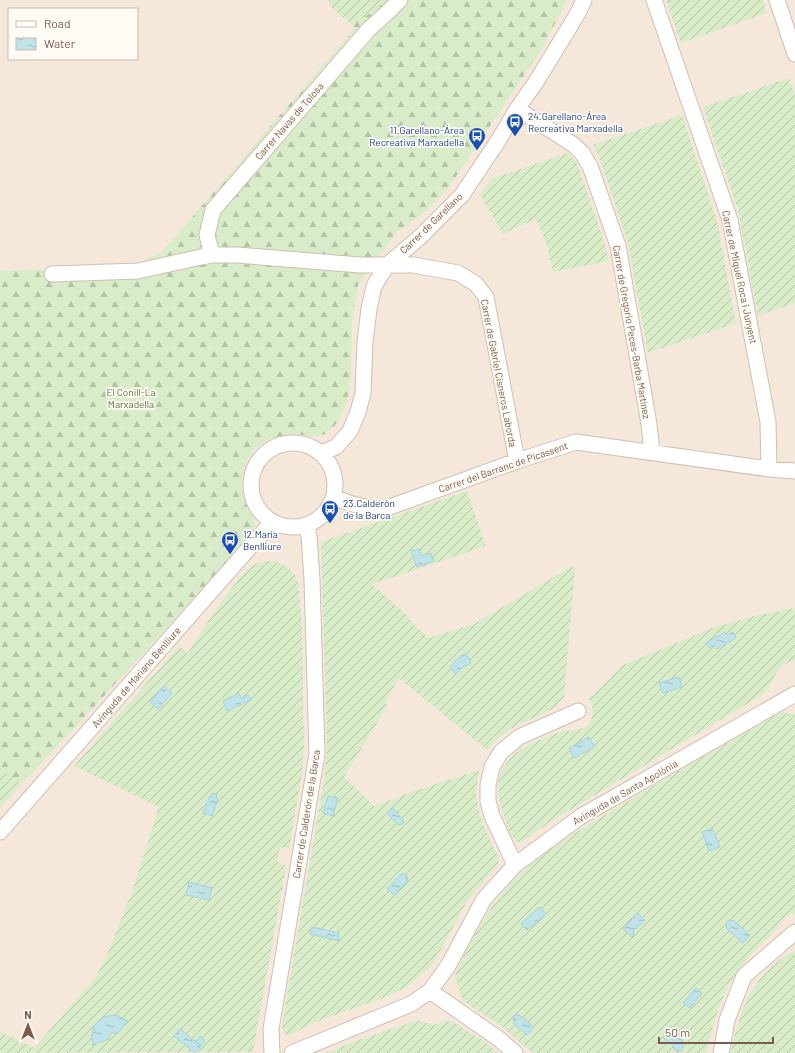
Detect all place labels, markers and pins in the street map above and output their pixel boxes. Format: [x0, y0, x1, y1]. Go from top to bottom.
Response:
place label: 24.Garellano-Área Recreativa Marxadella [528, 110, 623, 134]
bus stop icon: 24.Garellano-Área Recreativa Marxadella [505, 112, 525, 137]
place label: 11.Garellano-Área Recreativa Marxadella [369, 124, 464, 148]
bus stop icon: 11.Garellano-Área Recreativa Marxadella [467, 126, 487, 151]
place label: 23.Calderón de la Barca [343, 497, 395, 521]
bus stop icon: 23.Calderón de la Barca [320, 499, 340, 524]
place label: 12.María Benlliure [243, 528, 281, 552]
bus stop icon: 12.María Benlliure [220, 530, 240, 555]

